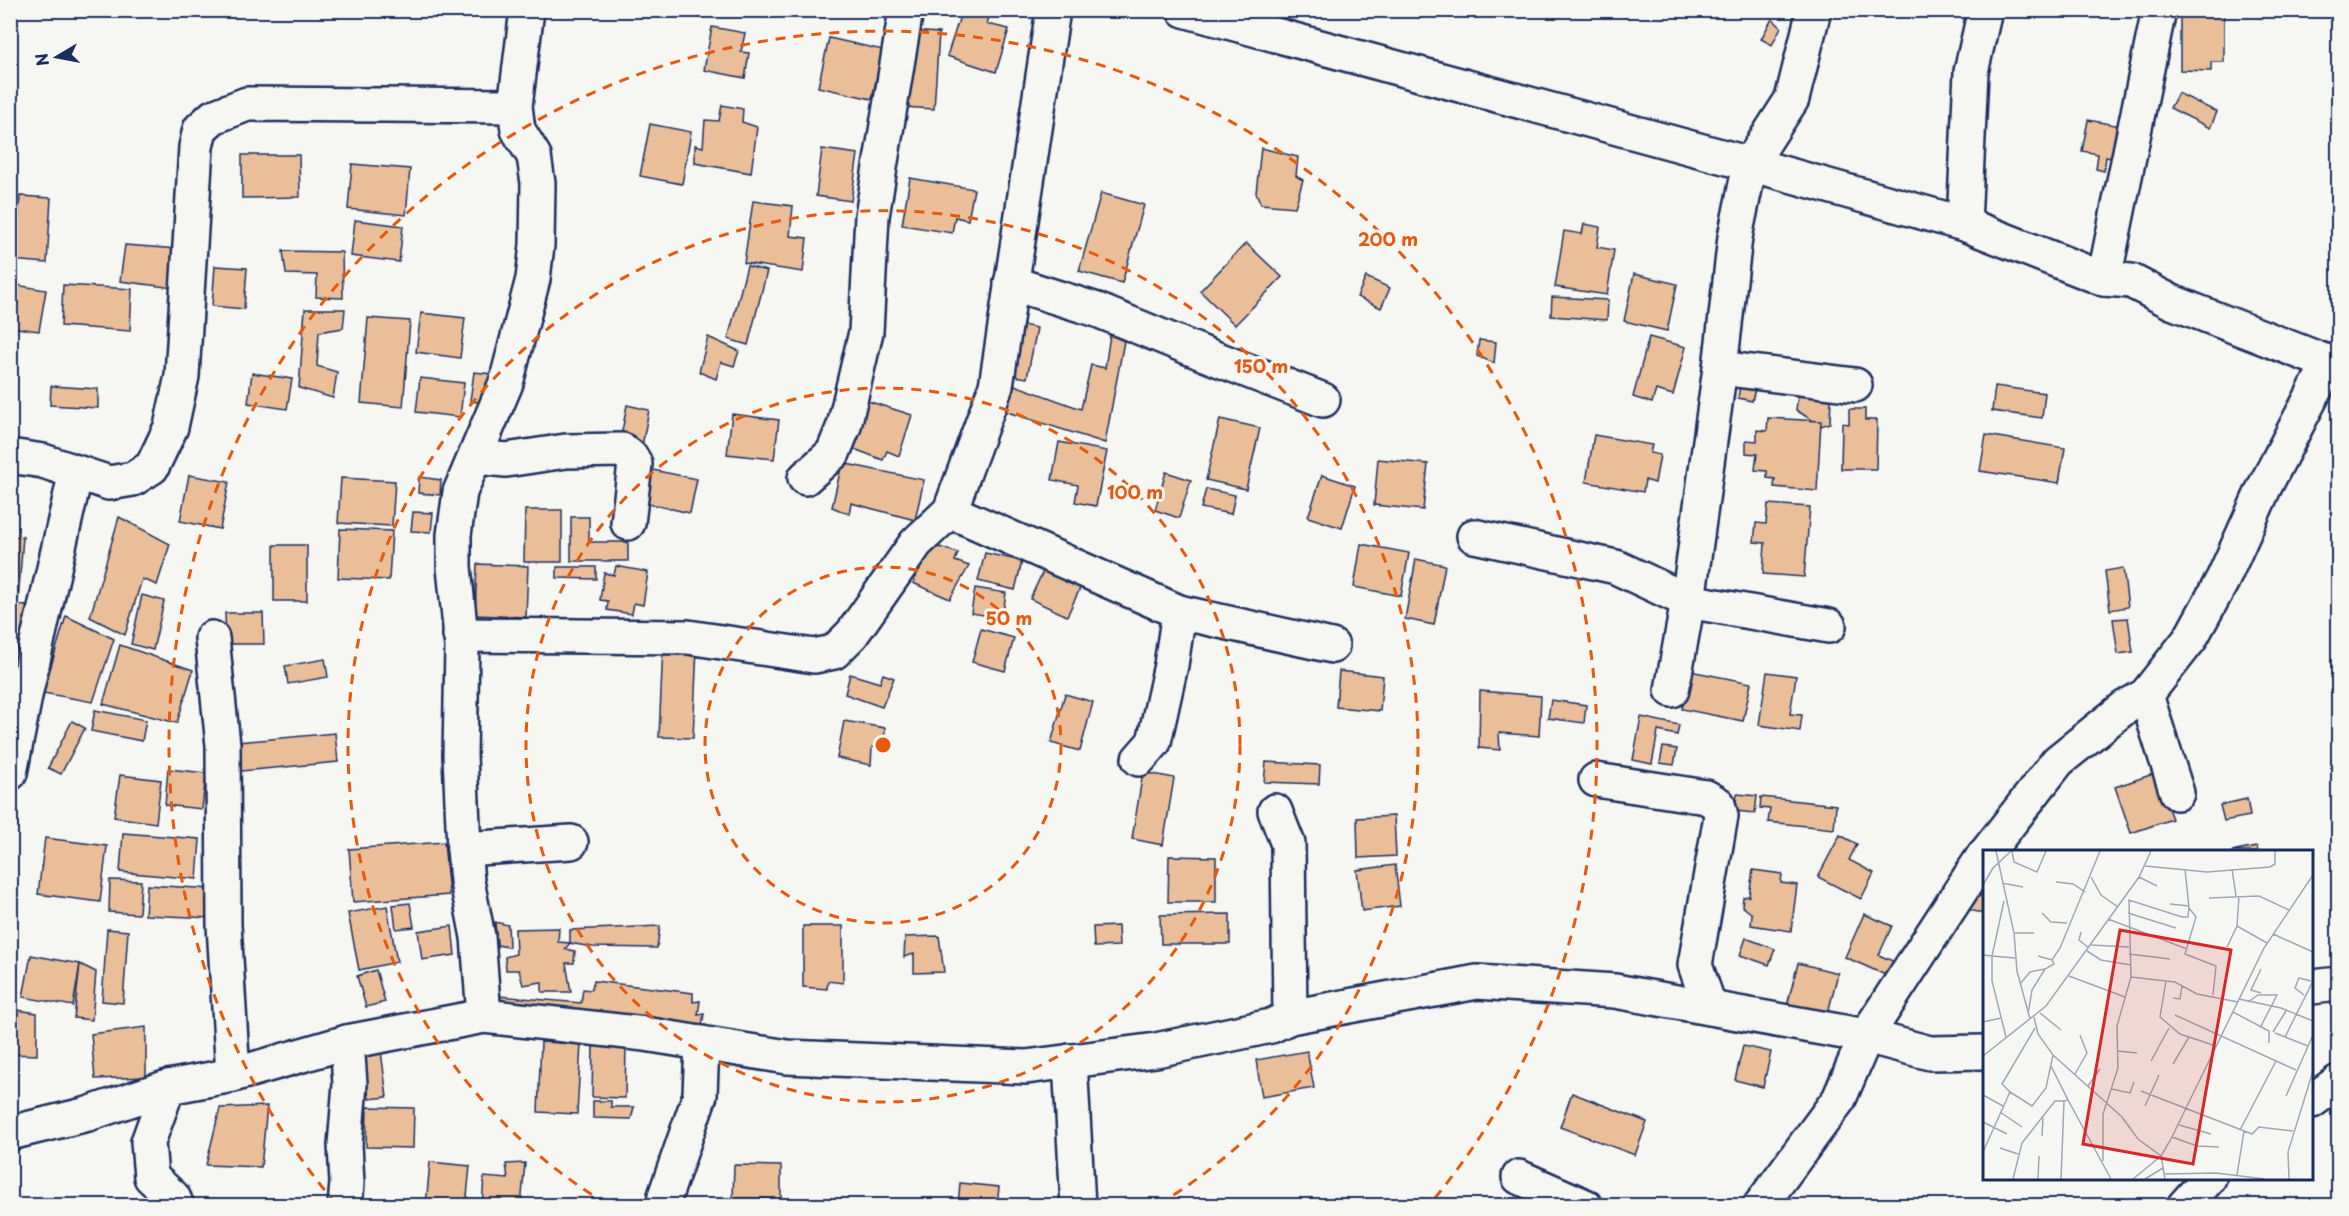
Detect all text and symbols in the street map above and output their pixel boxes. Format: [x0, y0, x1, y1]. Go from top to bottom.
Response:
north arrow [27, 27, 87, 87]
text: N [28, 51, 54, 68]
text: 200 m [1358, 225, 1418, 252]
text: 150 m [1234, 352, 1288, 379]
text: 100 m [1107, 478, 1163, 505]
text: 50 m [986, 604, 1032, 631]
centre of rings [873, 735, 893, 755]
inset map [1983, 850, 2313, 1180]

